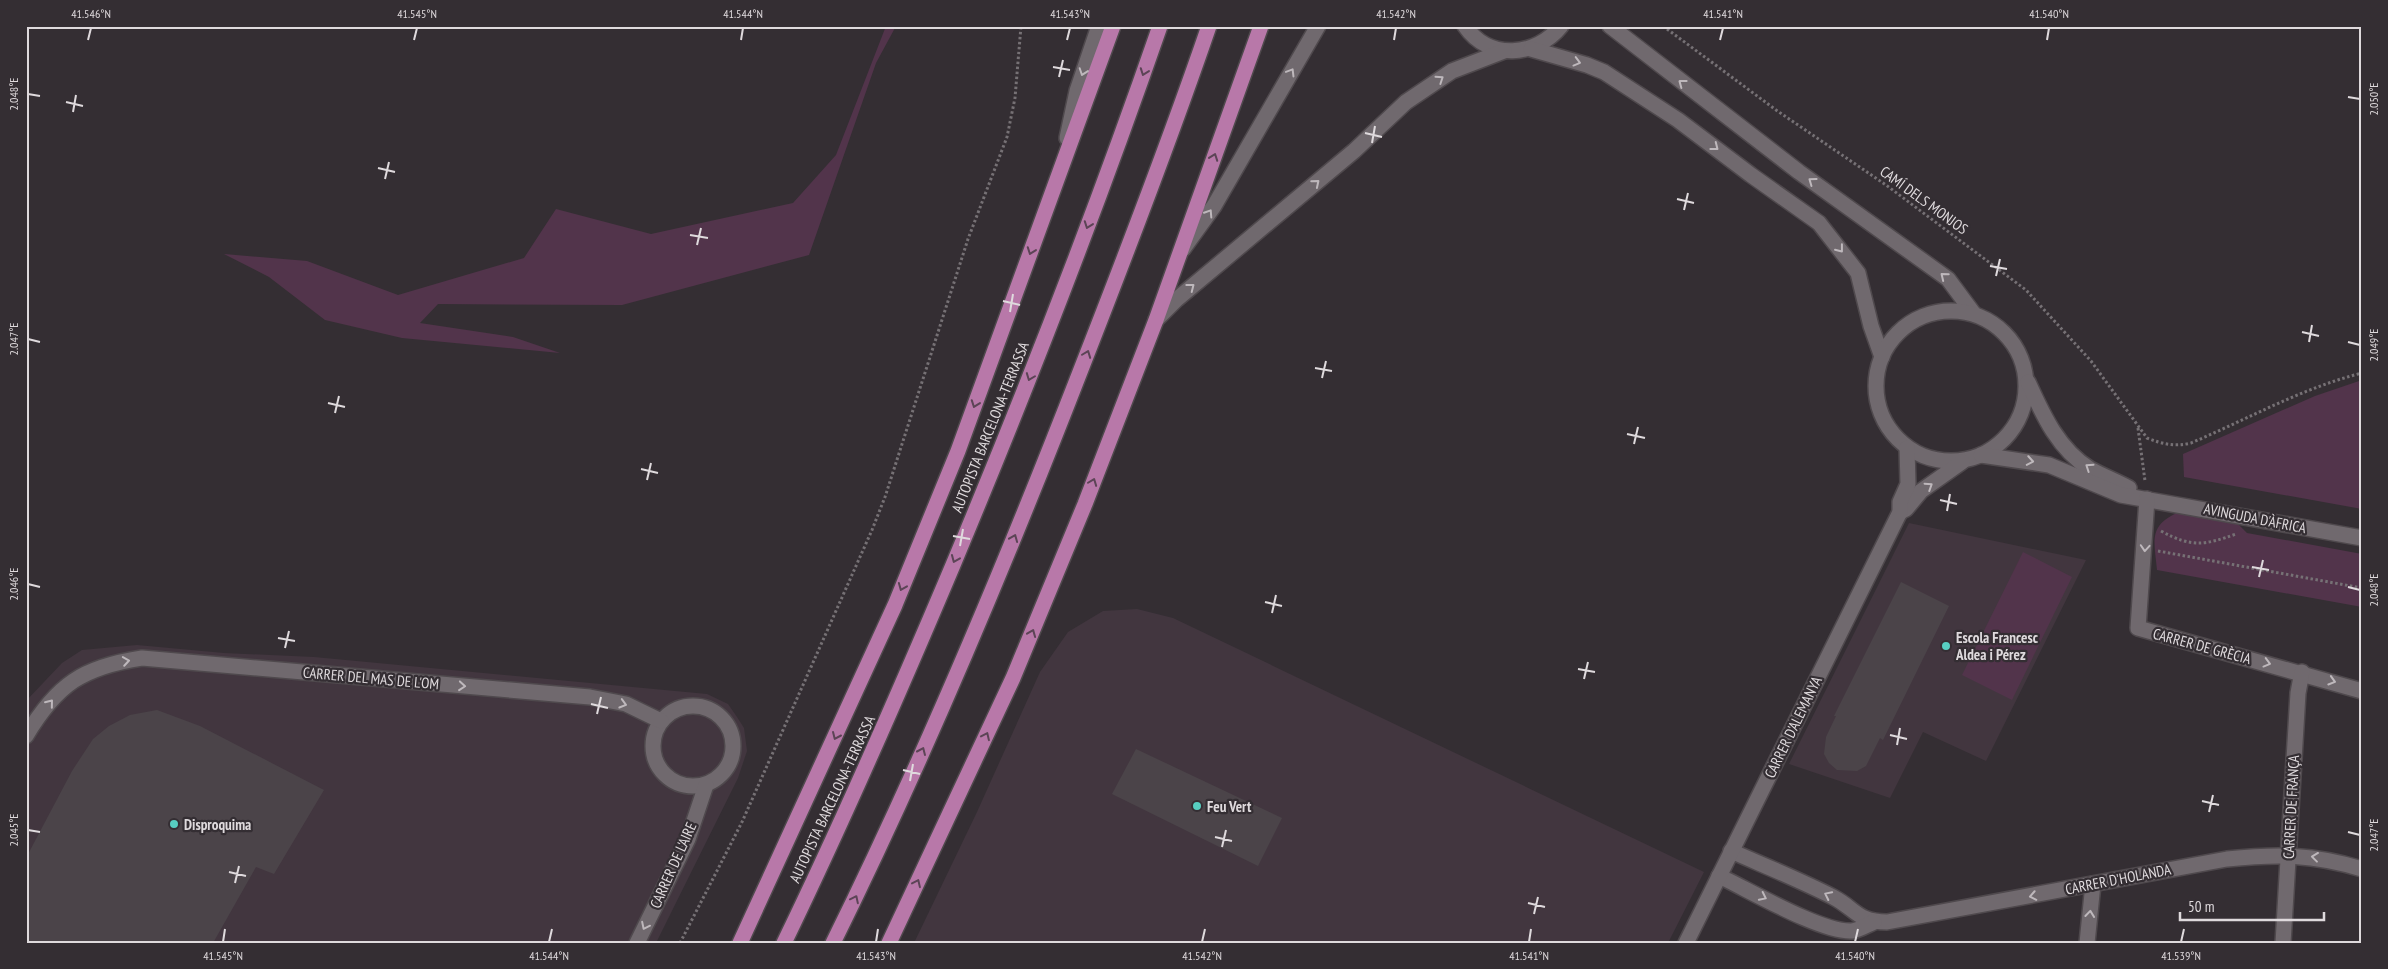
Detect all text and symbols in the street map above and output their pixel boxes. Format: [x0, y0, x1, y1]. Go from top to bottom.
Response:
text: 41.546°N [71, 6, 111, 21]
text: 41.545°N [397, 6, 437, 21]
text: 41.544°N [723, 6, 763, 21]
text: 41.543°N [1050, 6, 1090, 21]
text: 41.542°N [1376, 6, 1416, 21]
text: 41.541°N [1703, 6, 1743, 21]
text: 41.540°N [2029, 6, 2069, 21]
one-way arrow [1573, 56, 1582, 67]
one-way arrow [1140, 67, 1150, 76]
one-way arrow [1079, 68, 1089, 76]
one-way arrow [1284, 69, 1294, 78]
one-way arrow [1434, 76, 1444, 85]
text: 2.048°E [6, 78, 21, 111]
one-way arrow [1678, 80, 1688, 89]
text: 2.050°E [2366, 83, 2381, 116]
one-way arrow [1709, 142, 1718, 150]
one-way arrow [1208, 153, 1218, 161]
street label: CAMÍ DELS MONJOS [1876, 162, 1972, 238]
one-way arrow [1808, 178, 1818, 187]
one-way arrow [1310, 179, 1319, 188]
one-way arrow [1203, 209, 1212, 218]
one-way arrow [1084, 220, 1094, 229]
one-way arrow [1834, 243, 1842, 252]
one-way arrow [1027, 247, 1037, 255]
one-way arrow [1940, 273, 1949, 282]
one-way arrow [1186, 284, 1195, 293]
text: 2.047°E [6, 323, 21, 356]
text: 2.049°E [2366, 329, 2381, 362]
street label: AUTOPISTA BARCELONA-TERRASSA [947, 338, 1033, 515]
one-way arrow [1081, 350, 1091, 359]
one-way arrow [1026, 372, 1036, 380]
one-way arrow [971, 399, 981, 408]
one-way arrow [2026, 455, 2034, 466]
one-way arrow [2085, 464, 2095, 473]
one-way arrow [1087, 478, 1097, 487]
one-way arrow [1924, 482, 1933, 492]
street label: AVINGUDA D'ÀFRICA [2202, 499, 2309, 537]
one-way arrow [1008, 534, 1018, 542]
one-way arrow [2140, 544, 2151, 552]
one-way arrow [951, 554, 962, 563]
text: 2.046°E [6, 568, 21, 601]
text: 2.048°E [2366, 574, 2381, 607]
one-way arrow [897, 582, 908, 591]
street label: CARRER DE GRÈCIA [2151, 624, 2254, 668]
place label: Escola Francesc Aldea i Pérez [1955, 628, 2039, 664]
one-way arrow [1026, 629, 1036, 638]
marker: Escola Francesc Aldea i Pérez [1940, 640, 1952, 652]
one-way arrow [122, 656, 130, 666]
one-way arrow [2263, 657, 2271, 668]
street label: CARRER DEL MAS DE L'OM [302, 663, 440, 693]
street label: CARRER D'ALEMANYA [1760, 672, 1826, 781]
one-way arrow [2327, 676, 2335, 686]
one-way arrow [458, 680, 466, 691]
one-way arrow [619, 699, 627, 709]
one-way arrow [44, 700, 52, 709]
street label: AUTOPISTA BARCELONA-TERRASSA [785, 711, 880, 886]
one-way arrow [832, 731, 842, 740]
one-way arrow [980, 732, 991, 741]
one-way arrow [915, 747, 926, 756]
street label: CARRER DE FRANÇA [2279, 754, 2303, 859]
place label: Feu Vert [1207, 797, 1252, 816]
marker: Feu Vert [1191, 800, 1203, 812]
text: 2.045°E [6, 814, 21, 847]
place label: Disproquima [184, 815, 251, 834]
marker: Disproquima [168, 818, 180, 830]
street label: CARRER DE L'AIRE [646, 819, 700, 911]
text: 2.047°E [2366, 819, 2381, 852]
one-way arrow [2310, 852, 2318, 863]
street label: CARRER D'HOLANDA [2064, 859, 2173, 899]
one-way arrow [911, 879, 922, 888]
scale bar [2180, 889, 2324, 921]
one-way arrow [2029, 890, 2038, 900]
one-way arrow [1758, 891, 1767, 901]
one-way arrow [1825, 892, 1834, 902]
one-way arrow [848, 895, 859, 904]
text: 50 m [2188, 897, 2214, 916]
one-way arrow [2084, 909, 2095, 917]
one-way arrow [641, 921, 651, 930]
text: 41.545°N [203, 948, 243, 963]
text: 41.544°N [529, 948, 569, 963]
text: 41.543°N [856, 948, 896, 963]
text: 41.542°N [1182, 948, 1222, 963]
text: 41.541°N [1509, 948, 1549, 963]
text: 41.540°N [1835, 948, 1875, 963]
text: 41.539°N [2161, 948, 2201, 963]

